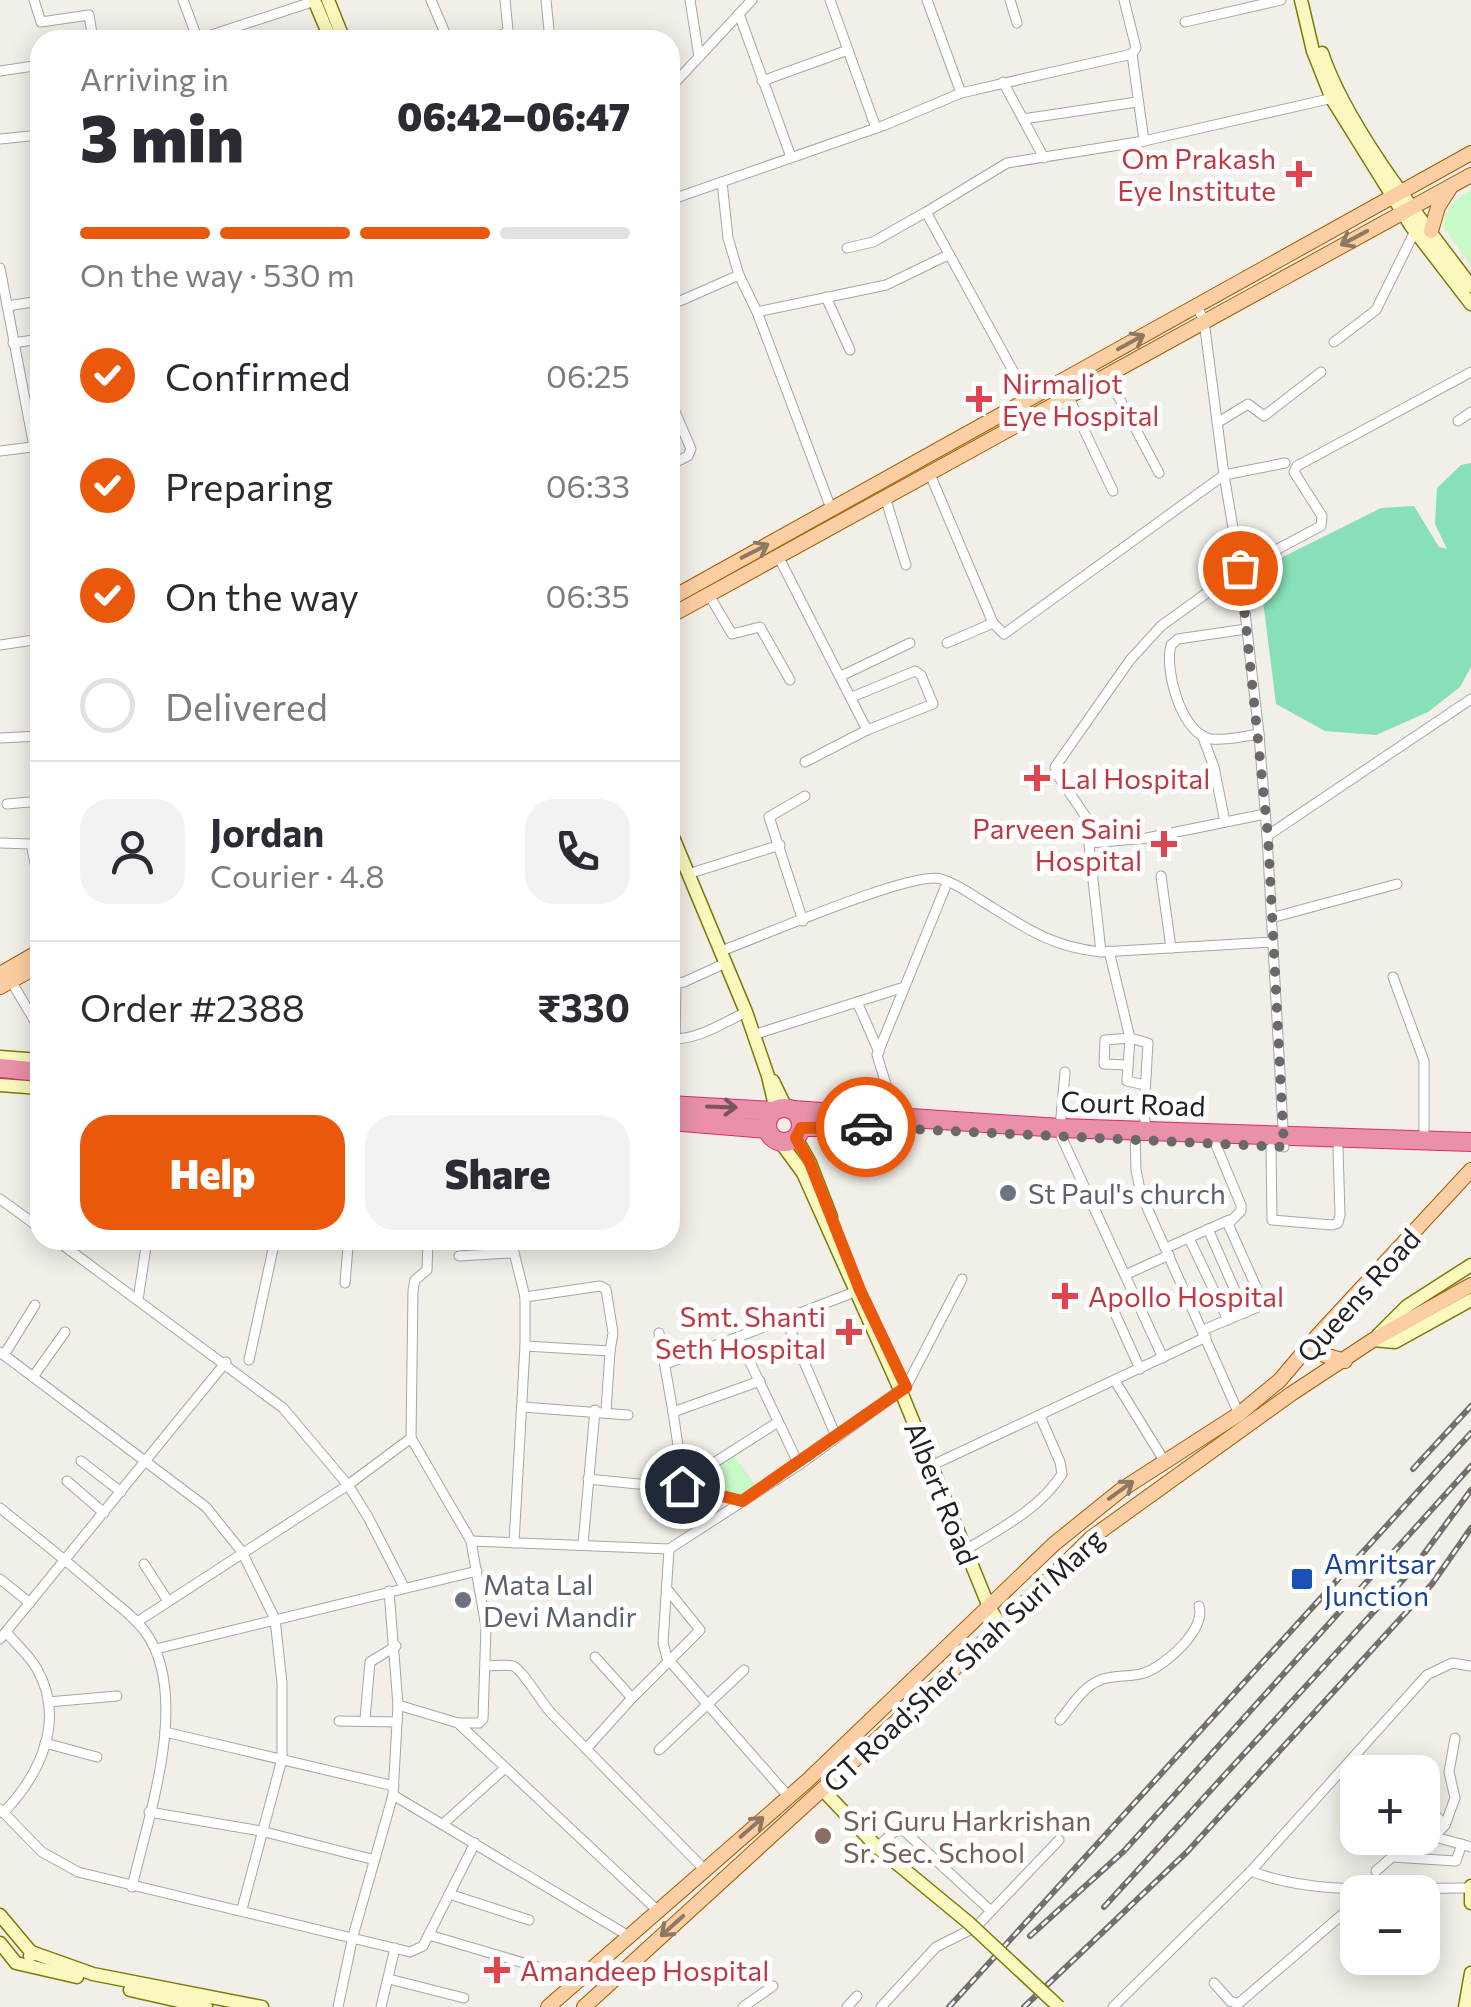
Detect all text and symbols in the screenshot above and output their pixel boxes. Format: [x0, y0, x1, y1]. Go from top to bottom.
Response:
text: Arriving in [80, 58, 229, 98]
text: 06:42–06:47 [397, 92, 630, 139]
text: 3 min [80, 96, 244, 175]
place label: Om Prakash Eye Institute [1117, 141, 1276, 207]
marker: Om Prakash Eye Institute [1286, 161, 1312, 187]
one-way arrow [1340, 228, 1370, 248]
text: On the way · 530 m [80, 254, 355, 294]
one-way arrow [1115, 332, 1145, 352]
icon: check [80, 348, 135, 403]
text: Confirmed [165, 352, 351, 399]
text: 06:25 [546, 355, 630, 395]
place label: Nirmaljot Eye Hospital [1002, 366, 1159, 432]
marker: Nirmaljot Eye Hospital [966, 386, 992, 412]
icon: check [80, 458, 135, 513]
text: Preparing [165, 462, 333, 509]
text: 06:33 [546, 465, 630, 505]
pin [1198, 526, 1283, 611]
one-way arrow [739, 541, 769, 560]
icon: bag [1213, 541, 1268, 596]
icon: check [80, 568, 135, 623]
text: On the way [165, 572, 359, 619]
text: 06:35 [546, 575, 630, 615]
text: Delivered [165, 682, 328, 729]
place label: Lal Hospital [1060, 761, 1210, 795]
marker: Lal Hospital [1024, 765, 1050, 791]
button: person [80, 799, 185, 904]
button: phone [525, 799, 630, 904]
text: Jordan [210, 808, 324, 855]
place label: Parveen Saini Hospital [972, 811, 1142, 877]
marker: Parveen Saini Hospital [1151, 831, 1177, 857]
text: Courier · 4.8 [210, 855, 385, 895]
text: Order #2388 [80, 983, 305, 1030]
text: ₹330 [537, 983, 630, 1030]
courier [816, 1077, 916, 1177]
street label: Court Road [1060, 1083, 1206, 1123]
one-way arrow [705, 1098, 737, 1117]
icon: car [839, 1100, 894, 1155]
button: Help [80, 1115, 345, 1230]
button: Share [365, 1115, 630, 1230]
place label: St Paul's church [1028, 1176, 1226, 1210]
marker: St Paul's church [997, 1182, 1019, 1204]
street label: Queens Road [1289, 1221, 1427, 1369]
place label: Apollo Hospital [1088, 1279, 1284, 1313]
marker: Apollo Hospital [1052, 1283, 1078, 1309]
place label: Smt. Shanti Seth Hospital [655, 1299, 826, 1365]
marker: Smt. Shanti Seth Hospital [836, 1319, 862, 1345]
street label: Albert Road [898, 1417, 986, 1569]
pin [640, 1444, 725, 1529]
icon: home [655, 1459, 710, 1514]
one-way arrow [1107, 1480, 1135, 1501]
street label: GT Road;Sher Shah Suri Marg [816, 1521, 1110, 1799]
place label: Amritsar Junction [1324, 1546, 1436, 1612]
marker: Amritsar Junction [1289, 1566, 1315, 1592]
place label: Mata Lal Devi Mandir [483, 1567, 637, 1633]
marker: Mata Lal Devi Mandir [452, 1589, 474, 1611]
map controls [1340, 1755, 1440, 1975]
button: + [1340, 1755, 1440, 1855]
place label: Sri Guru Harkrishan Sr. Sec. School [843, 1803, 1091, 1869]
one-way arrow [739, 1817, 765, 1839]
marker: Sri Guru Harkrishan Sr. Sec. School [812, 1825, 834, 1847]
button: − [1340, 1875, 1440, 1975]
one-way arrow [660, 1914, 685, 1937]
place label: Amandeep Hospital [520, 1953, 769, 1987]
marker: Amandeep Hospital [484, 1957, 510, 1983]

